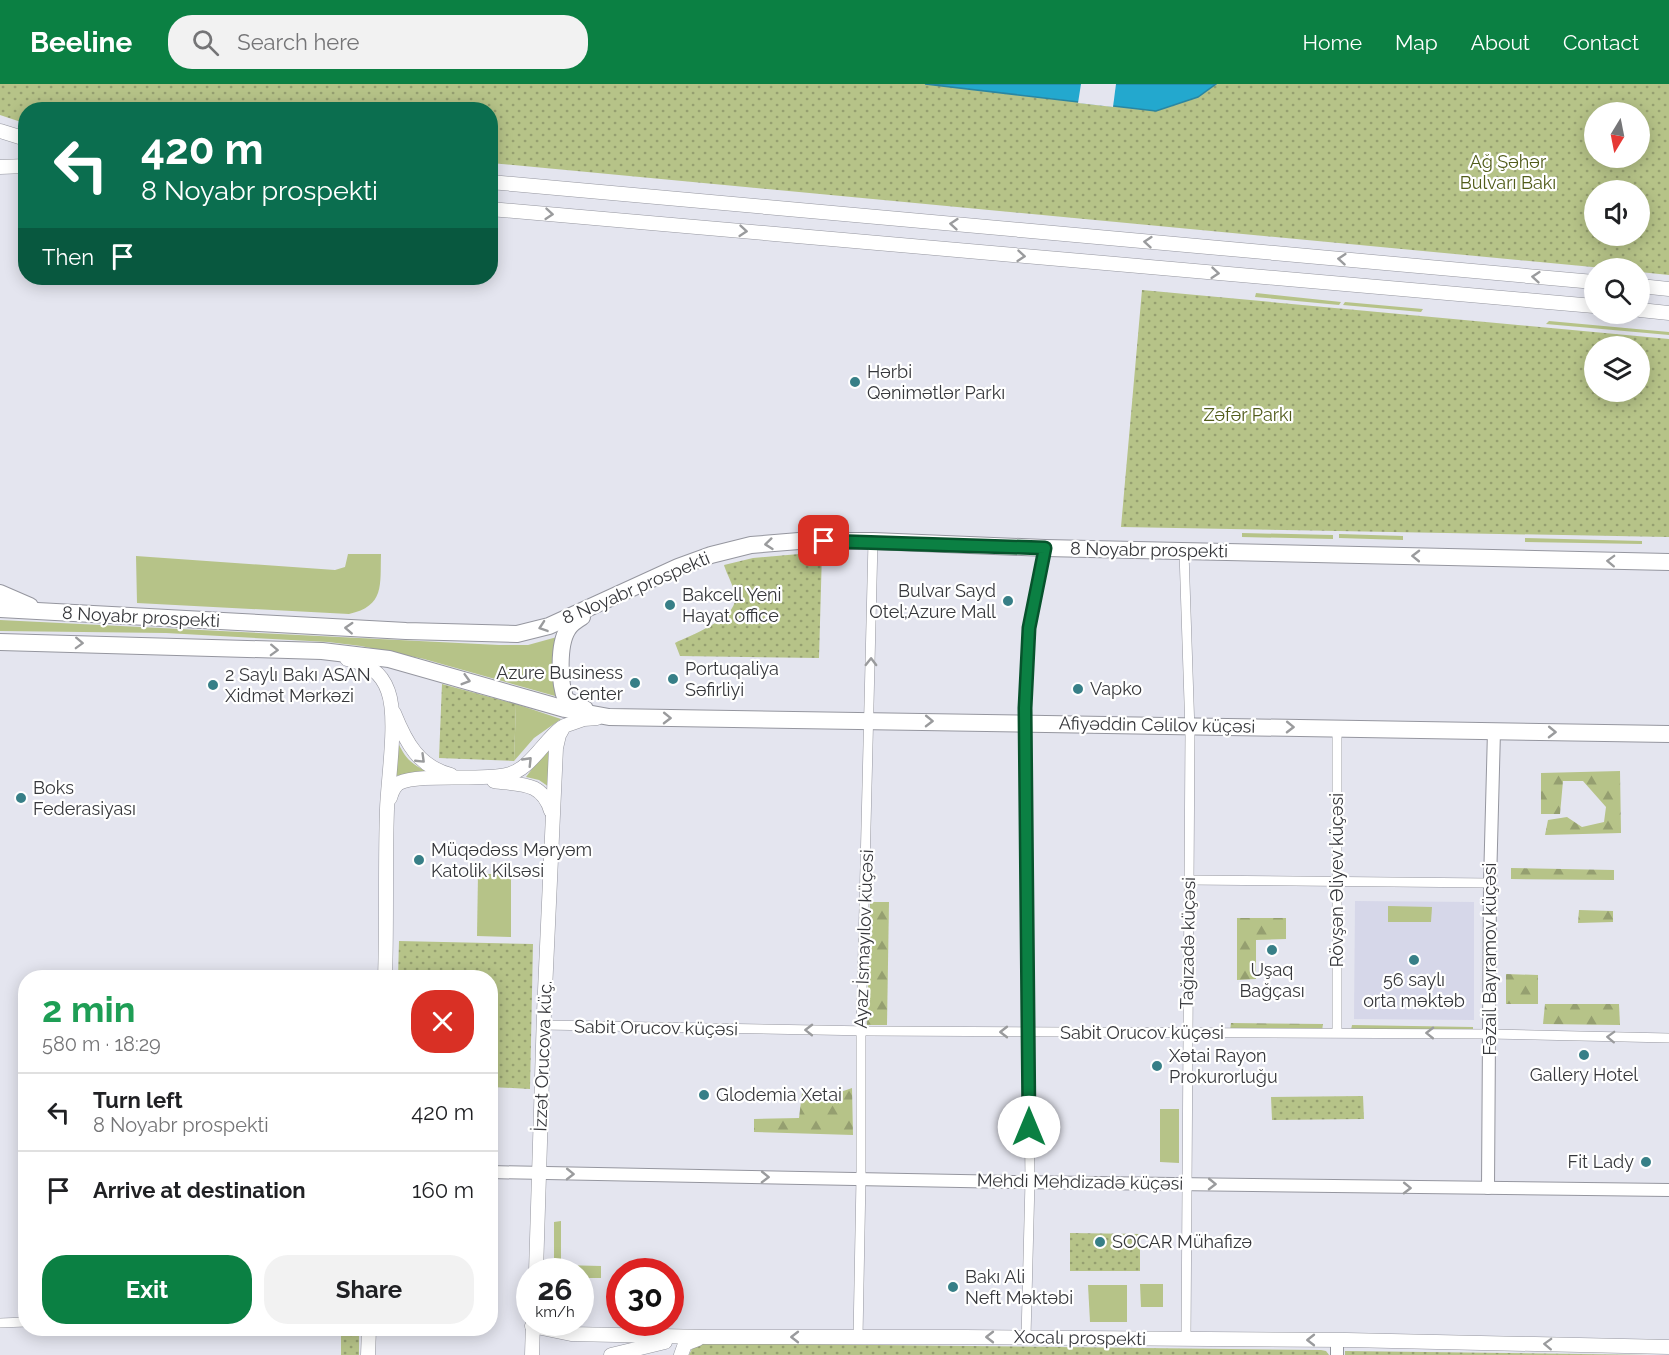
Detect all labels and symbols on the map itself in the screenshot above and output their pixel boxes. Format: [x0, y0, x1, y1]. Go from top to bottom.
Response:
north arrow [1584, 102, 1650, 168]
park label: Ağ Şəhər Bulvarı Bakı [1460, 151, 1556, 193]
one-way arrow [544, 207, 553, 220]
one-way arrow [949, 218, 958, 231]
one-way arrow [738, 224, 748, 237]
one-way arrow [1143, 235, 1152, 248]
one-way arrow [1016, 249, 1025, 262]
one-way arrow [1337, 253, 1347, 266]
one-way arrow [1211, 266, 1220, 279]
one-way arrow [1532, 271, 1541, 284]
place label: Hərbi Qənimətlər Parkı [867, 361, 1005, 403]
marker: Hərbi Qənimətlər Parkı [848, 375, 862, 389]
park label: Zəfər Parkı [1203, 404, 1293, 425]
pin [798, 515, 849, 566]
one-way arrow [764, 537, 773, 549]
street label: 8 Noyabr prospekti [1070, 538, 1228, 561]
street label: 8 Noyabr prospekti [559, 547, 713, 628]
one-way arrow [1411, 549, 1420, 562]
one-way arrow [1606, 554, 1615, 567]
place label: Bulvar Sayd Otel;Azure Mall [869, 580, 996, 622]
place label: Bakcell Yeni Hayat office [682, 584, 781, 626]
marker: Bulvar Sayd Otel;Azure Mall [1001, 594, 1015, 608]
marker: Bakcell Yeni Hayat office [663, 598, 677, 612]
street label: 8 Noyabr prospekti [62, 602, 220, 631]
one-way arrow [538, 620, 549, 633]
one-way arrow [344, 621, 353, 634]
one-way arrow [75, 637, 84, 649]
one-way arrow [270, 643, 279, 656]
one-way arrow [865, 657, 877, 666]
place label: Portuqaliya Səfirliyi [685, 658, 779, 700]
place label: Azure Business Center [496, 662, 624, 704]
place label: 2 Saylı Bakı ASAN Xidmət Mərkəzi [225, 664, 371, 706]
marker: Portuqaliya Səfirliyi [666, 672, 680, 686]
one-way arrow [461, 673, 471, 686]
marker: Azure Business Center [628, 676, 642, 690]
marker: 2 Saylı Bakı ASAN Xidmət Mərkəzi [206, 678, 220, 692]
place label: Vapko [1090, 678, 1142, 699]
marker: Vapko [1071, 682, 1085, 696]
one-way arrow [663, 712, 672, 724]
street label: Afiyəddin Cəlilov küçəsi [1059, 712, 1255, 737]
one-way arrow [924, 715, 933, 727]
one-way arrow [1286, 721, 1295, 733]
one-way arrow [1548, 726, 1557, 738]
one-way arrow [414, 752, 424, 763]
one-way arrow [520, 758, 531, 769]
place label: Boks Federasiyası [33, 777, 136, 819]
marker: Boks Federasiyası [14, 791, 28, 805]
street label: Rövşən Əliyev küçəsi [1326, 793, 1347, 967]
place label: Müqədəss Məryəm Katolik Kilsəsi [431, 839, 592, 881]
street label: Ayaz İsmayılov küçəsi [850, 849, 877, 1029]
marker: Müqədəss Məryəm Katolik Kilsəsi [412, 853, 426, 867]
street label: Fəzail Bayramov küçəsi [1479, 863, 1500, 1055]
street label: Tağızadə küçəsi [1176, 877, 1199, 1009]
marker: Uşaq Bağçası [1265, 943, 1279, 957]
marker: 56 saylı orta məktəb [1407, 953, 1421, 967]
place label: Uşaq Bağçası [1239, 959, 1305, 1001]
place label: 56 saylı orta məktəb [1363, 969, 1465, 1011]
street label: İzzət Orucova küç. [529, 980, 556, 1132]
street label: Sabit Orucov küçəsi [574, 1016, 738, 1039]
street label: Sabit Orucov küçəsi [1060, 1022, 1224, 1043]
one-way arrow [805, 1024, 814, 1036]
one-way arrow [1000, 1026, 1009, 1038]
one-way arrow [1426, 1027, 1435, 1039]
one-way arrow [1606, 1030, 1615, 1043]
place label: Xətai Rayon Prokurorluğu [1169, 1045, 1278, 1087]
marker: Gallery Hotel [1577, 1048, 1591, 1062]
marker: Xətai Rayon Prokurorluğu [1150, 1059, 1164, 1073]
place label: Gallery Hotel [1530, 1064, 1638, 1085]
place label: Glodemia Xetai [716, 1084, 842, 1105]
marker: Glodemia Xetai [697, 1088, 711, 1102]
position arrow [997, 1095, 1061, 1159]
place label: Fit Lady [1568, 1151, 1634, 1172]
marker: Fit Lady [1639, 1155, 1653, 1169]
one-way arrow [565, 1168, 574, 1180]
street label: Mehdi Mehdizadə küçəsi [977, 1169, 1183, 1194]
one-way arrow [760, 1171, 769, 1183]
one-way arrow [1207, 1178, 1216, 1190]
one-way arrow [1402, 1181, 1411, 1194]
place label: SOCAR Mühafizə [1112, 1231, 1252, 1252]
marker: SOCAR Mühafizə [1093, 1235, 1107, 1249]
speed limit sign: 30 [606, 1258, 684, 1336]
place label: Bakı Ali Neft Məktəbi [965, 1266, 1073, 1308]
marker: Bakı Ali Neft Məktəbi [946, 1280, 960, 1294]
street label: Xocalı prospekti [1014, 1326, 1146, 1349]
one-way arrow [790, 1331, 799, 1343]
one-way arrow [985, 1331, 994, 1343]
one-way arrow [1306, 1334, 1315, 1346]
one-way arrow [1543, 1337, 1552, 1350]

